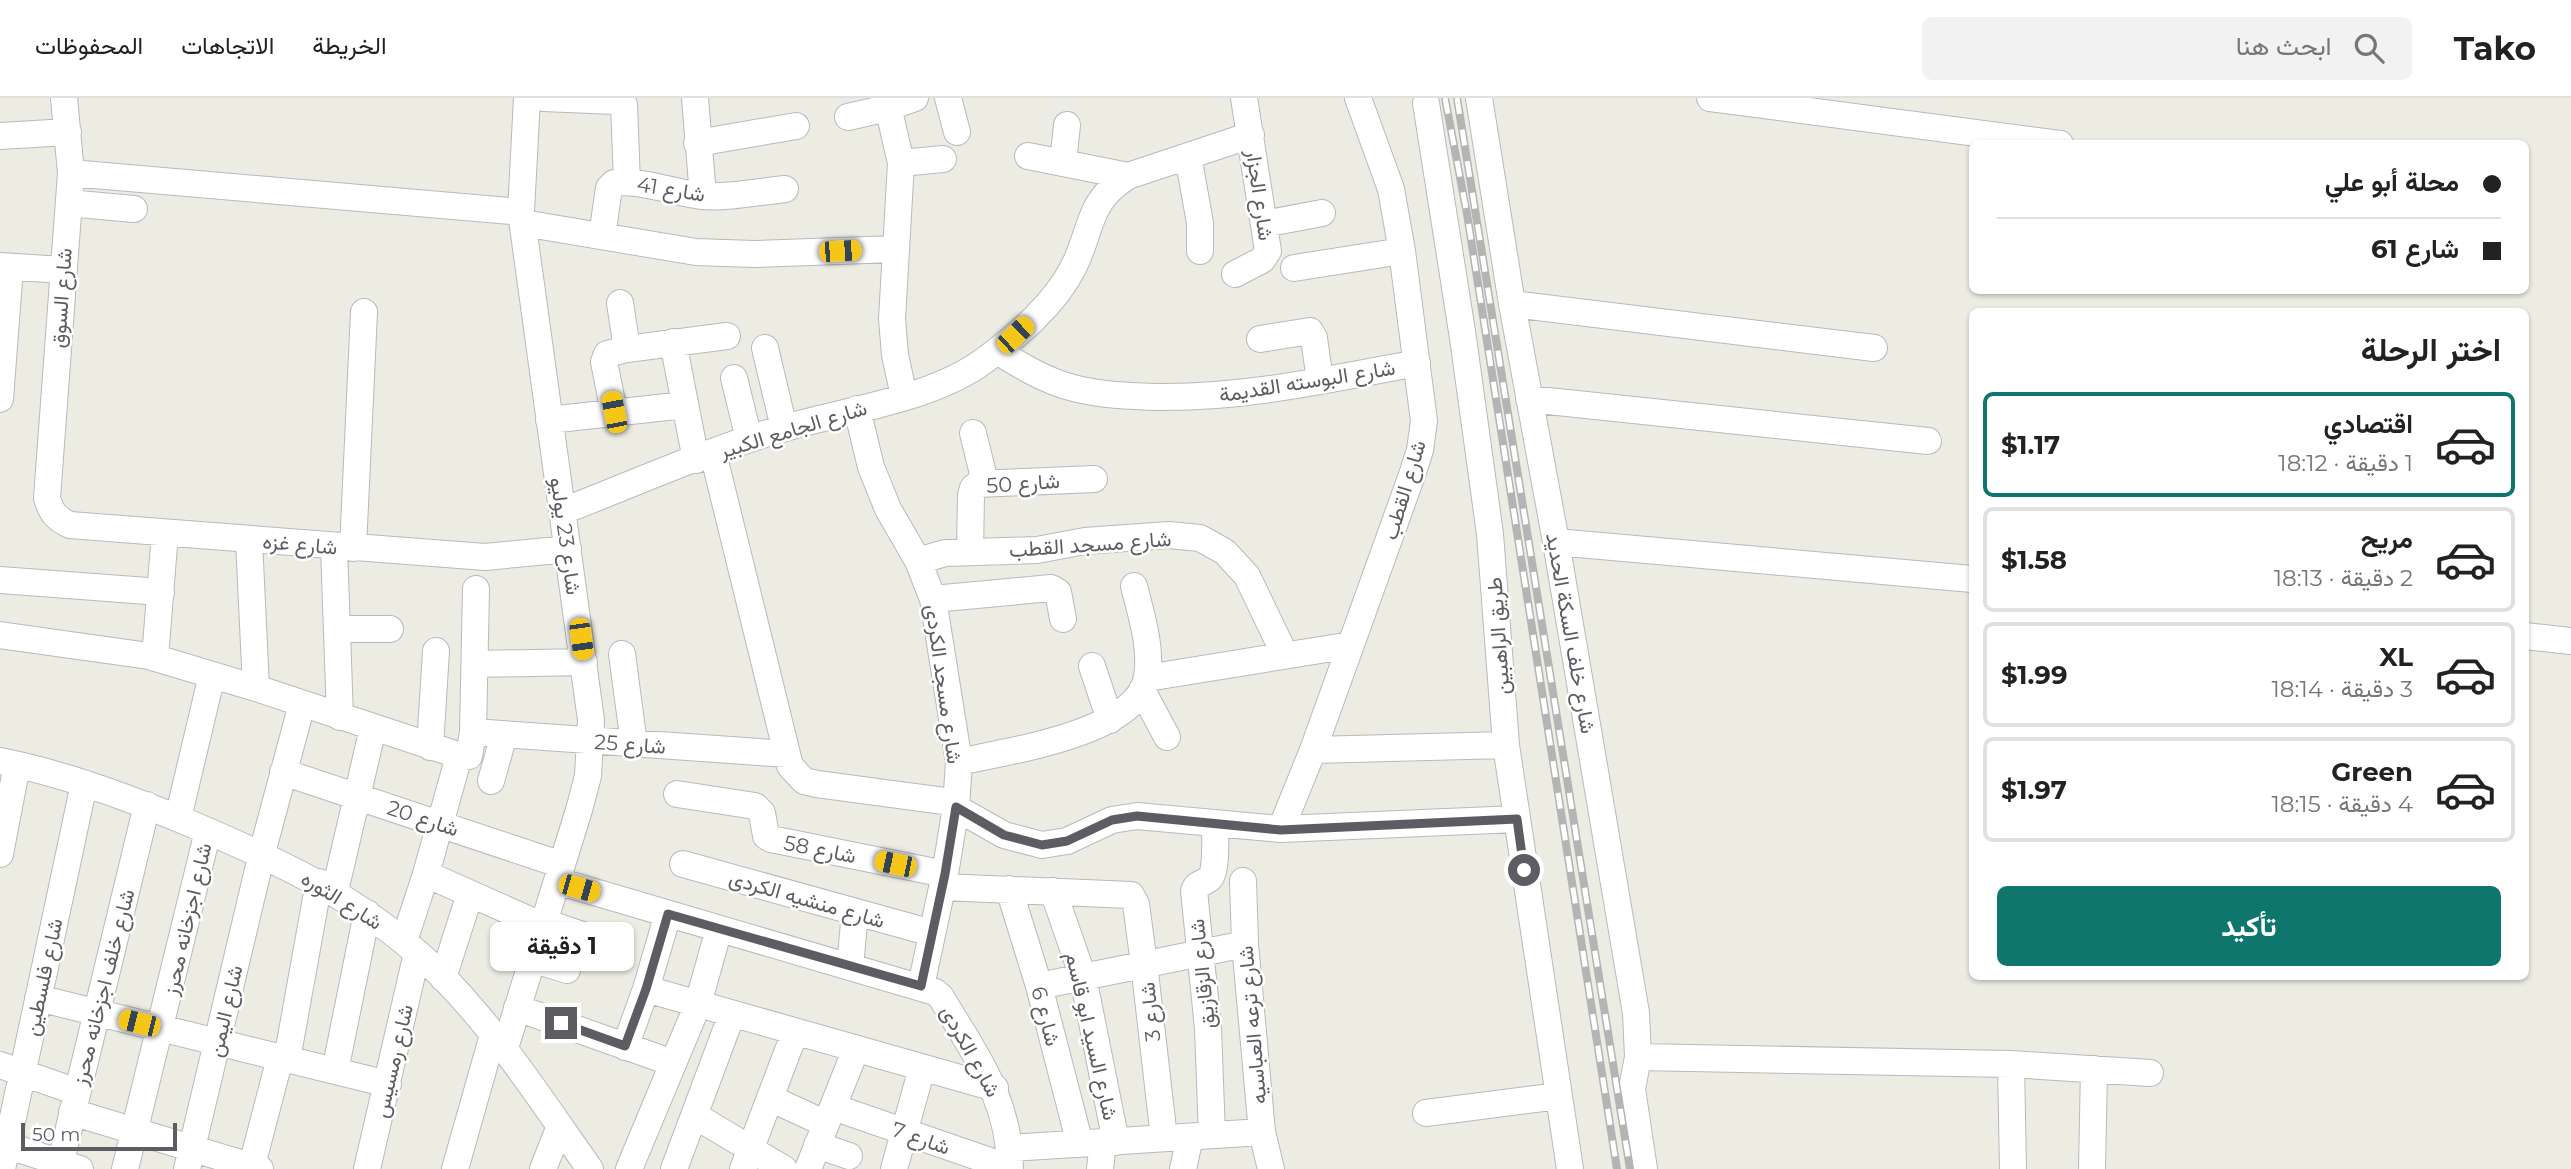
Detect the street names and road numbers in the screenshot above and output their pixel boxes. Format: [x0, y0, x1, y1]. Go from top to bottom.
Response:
street label: شارع الجزار [1239, 147, 1279, 242]
street label: شارع 41 [635, 171, 707, 209]
street label: شارع السوق [45, 247, 79, 349]
street label: شارع البوسته القديمة [1217, 355, 1397, 409]
street label: شارع الجامع الكبير [715, 395, 870, 466]
street label: شارع القطب [1377, 437, 1433, 543]
street label: شارع 50 [985, 468, 1061, 500]
street label: شارع 23 يوليو [543, 476, 587, 597]
street label: شارع مسجد القطب [1008, 526, 1172, 564]
street label: شارع غزه [261, 528, 338, 562]
street label: شارع خلف السكة الحديد [1539, 531, 1601, 736]
street label: طريق الراهبين [1481, 576, 1516, 696]
street label: شارع مسجد الكردى [918, 603, 968, 766]
street label: شارع 25 [593, 729, 667, 761]
street label: شارع 20 [384, 795, 462, 843]
street label: شارع 58 [781, 830, 858, 870]
street label: شارع اجزخانه محرز [157, 840, 219, 999]
street label: شارع الثوره [296, 865, 387, 936]
street label: شارع منشيه الكردى [726, 865, 888, 935]
street label: شارع خلف اجزخانه محرز [66, 886, 141, 1089]
street label: شارع فلسطين [18, 916, 70, 1038]
street label: شارع الزقازيق [1184, 918, 1222, 1030]
street label: شارع ترعه العباسيه [1233, 945, 1273, 1105]
street label: شارع السيد ابو قاسم [1059, 950, 1123, 1123]
street label: شارع اليمن [202, 963, 250, 1060]
street label: شارع 3 [1134, 981, 1168, 1043]
street label: شارع 6 [1024, 984, 1066, 1049]
street label: شارع الكردى [934, 1001, 1006, 1102]
street label: شارع رمسيس [368, 1002, 420, 1121]
street label: شارع 7 [888, 1116, 953, 1161]

